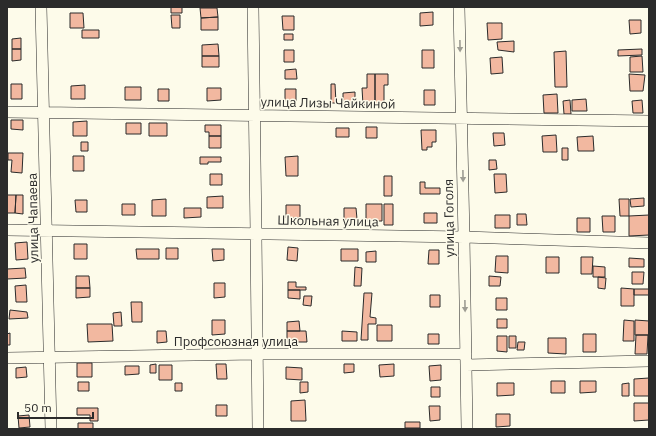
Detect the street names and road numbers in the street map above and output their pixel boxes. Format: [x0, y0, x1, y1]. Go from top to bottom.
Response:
street label: улица Лизы Чайкиной [260, 93, 396, 113]
street label: улица Чапаева [24, 173, 42, 263]
street label: улица Гоголя [440, 179, 458, 257]
street label: Школьная улица [277, 212, 379, 230]
street label: Профсоюзная улица [174, 333, 298, 350]

